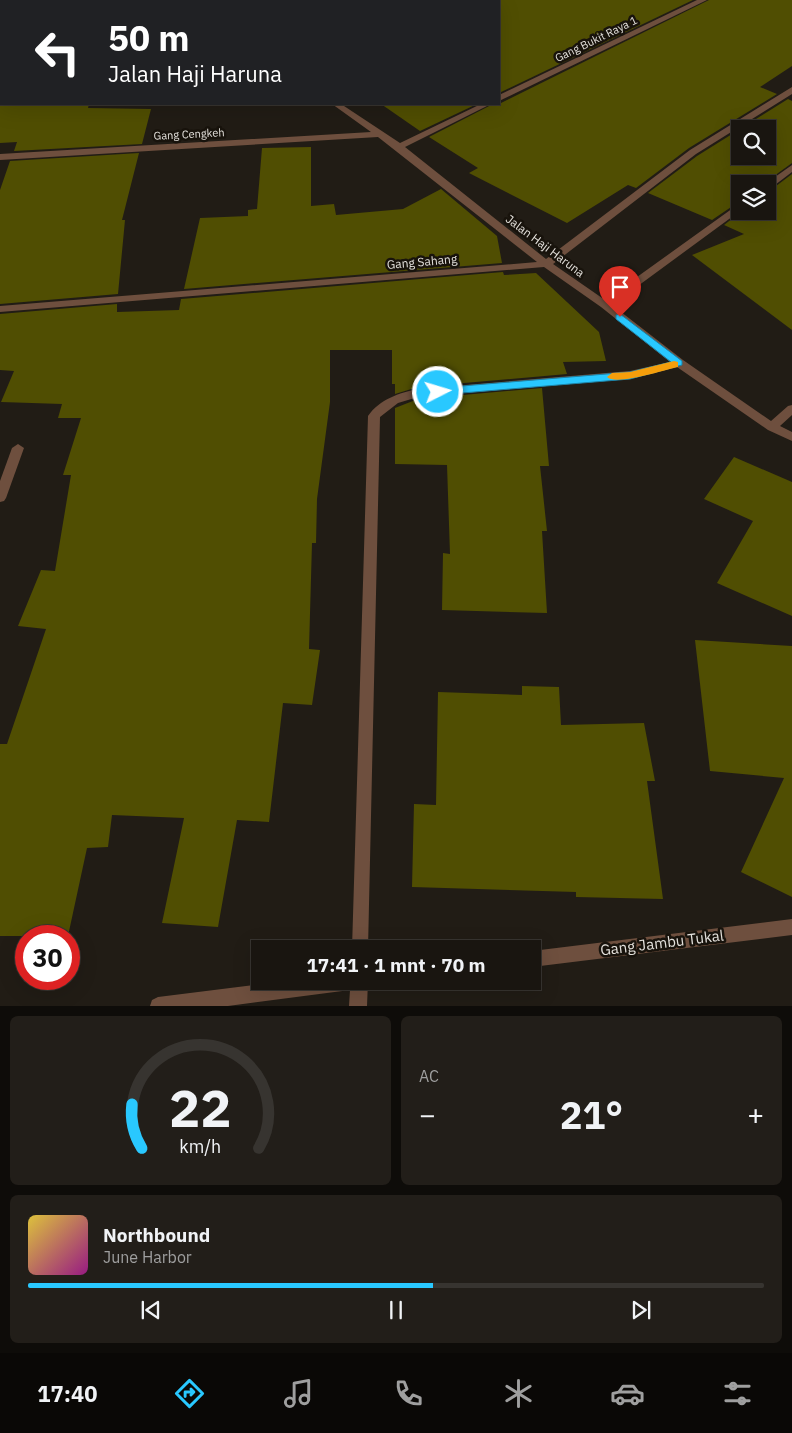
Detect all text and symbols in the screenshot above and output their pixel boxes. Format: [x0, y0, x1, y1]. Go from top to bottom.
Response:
street label: Gang Bukit Raya 1 [553, 13, 640, 65]
text: 50 m [108, 15, 190, 61]
icon: left [25, 20, 90, 85]
text: Jalan Haji Haruna [108, 59, 282, 88]
map controls [731, 120, 776, 220]
button: search [731, 120, 776, 165]
street label: Gang Cengkeh [153, 125, 225, 143]
button: layers [731, 175, 776, 220]
street label: Jalan Haji Haruna [503, 211, 588, 281]
street label: Gang Sahang [386, 251, 458, 272]
pin [599, 266, 641, 317]
icon: arrive [606, 273, 634, 301]
position arrow [411, 365, 463, 417]
speed limit sign: 30 [15, 925, 80, 990]
street label: Gang Jambu Tukal [599, 926, 725, 960]
text: 17:41 · 1 mnt · 70 m [306, 953, 486, 977]
text: AC [419, 1066, 439, 1086]
text: 22 [169, 1074, 232, 1141]
text: 21° [560, 1090, 623, 1139]
text: − [419, 1096, 436, 1133]
text: + [747, 1096, 764, 1133]
text: km/h [180, 1135, 222, 1158]
text: Northbound [103, 1223, 210, 1247]
text: June Harbor [103, 1247, 192, 1267]
icon: previous [137, 1296, 165, 1324]
icon: pause [382, 1296, 410, 1324]
icon: next [627, 1296, 655, 1324]
icon: directions [172, 1376, 207, 1411]
icon: music [281, 1376, 316, 1411]
icon: phone [391, 1376, 426, 1411]
icon: climate [501, 1376, 536, 1411]
icon: car [610, 1376, 645, 1411]
icon: filters [720, 1376, 755, 1411]
text: 17:40 [37, 1379, 97, 1408]

